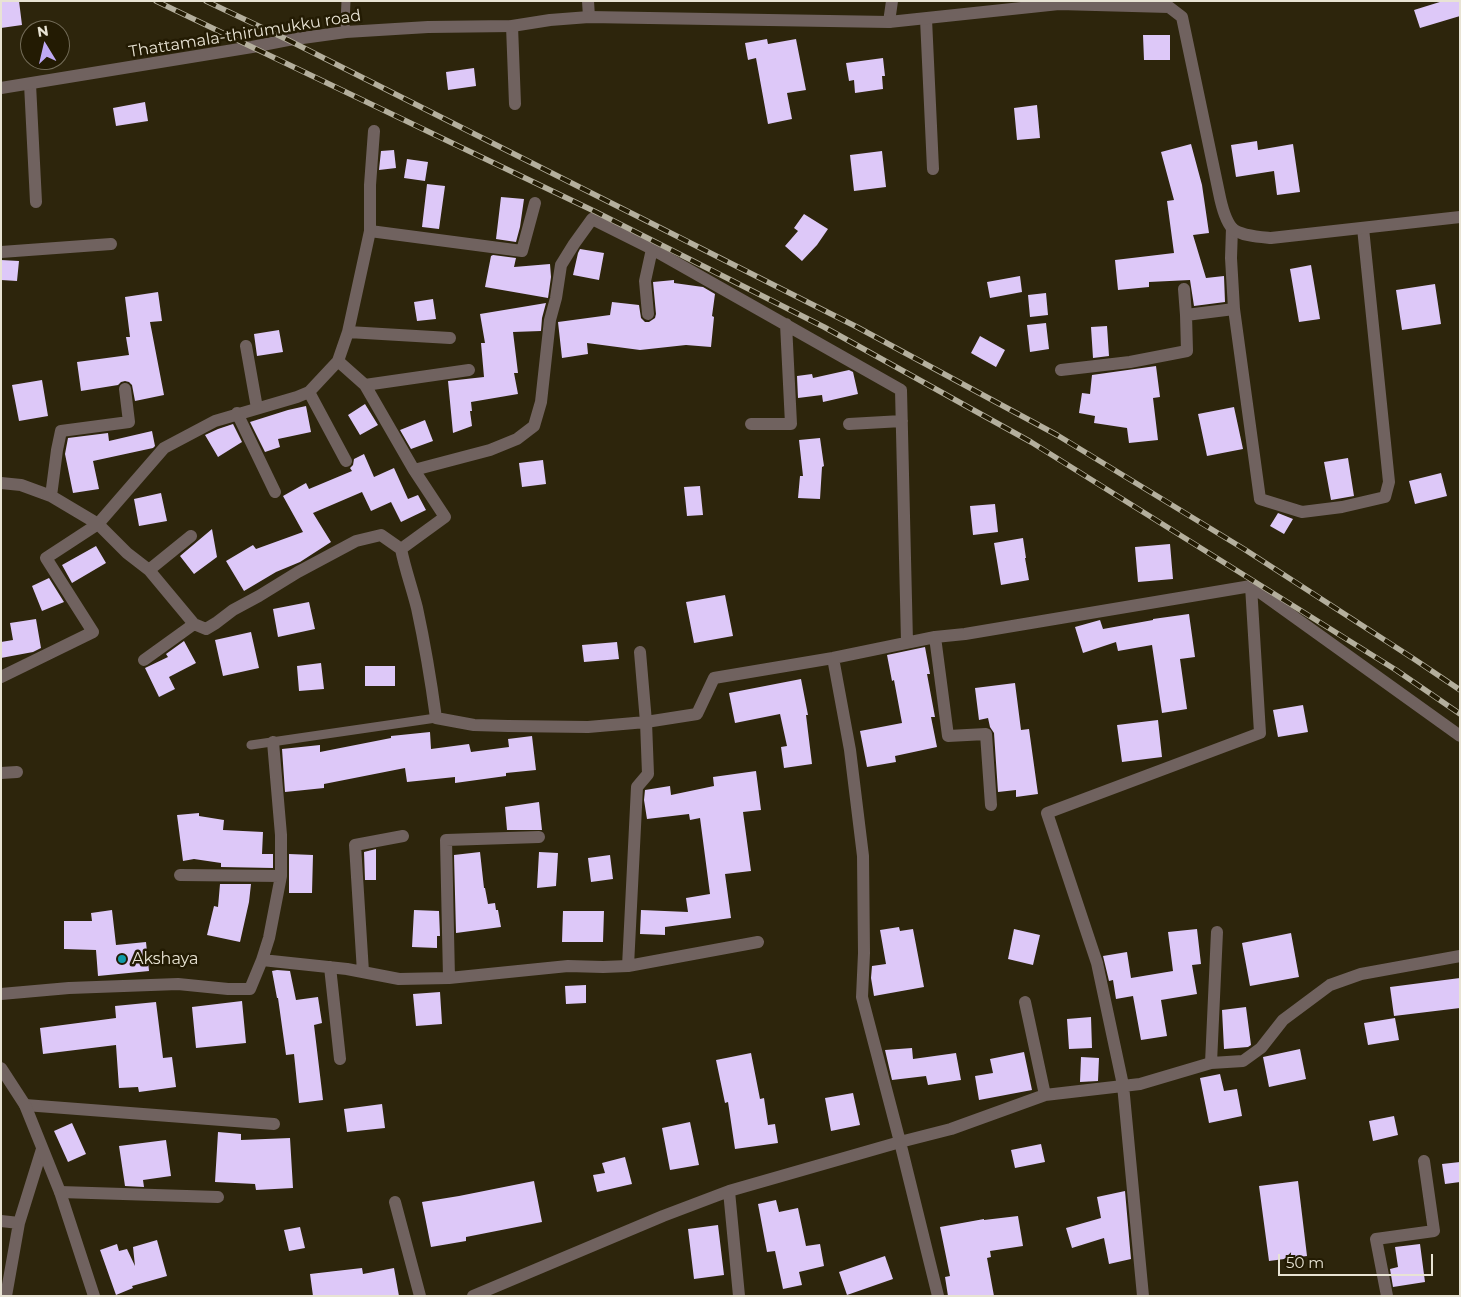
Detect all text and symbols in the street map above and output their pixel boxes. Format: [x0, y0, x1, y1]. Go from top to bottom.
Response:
street label: Thattamala-thirumukku road [128, 6, 362, 62]
north arrow [20, 20, 70, 70]
text: N [36, 21, 50, 41]
place label: Akshaya [132, 949, 198, 969]
marker: Akshaya [116, 953, 128, 965]
scale bar [1281, 1244, 1436, 1276]
text: 50 m [1286, 1253, 1324, 1272]

